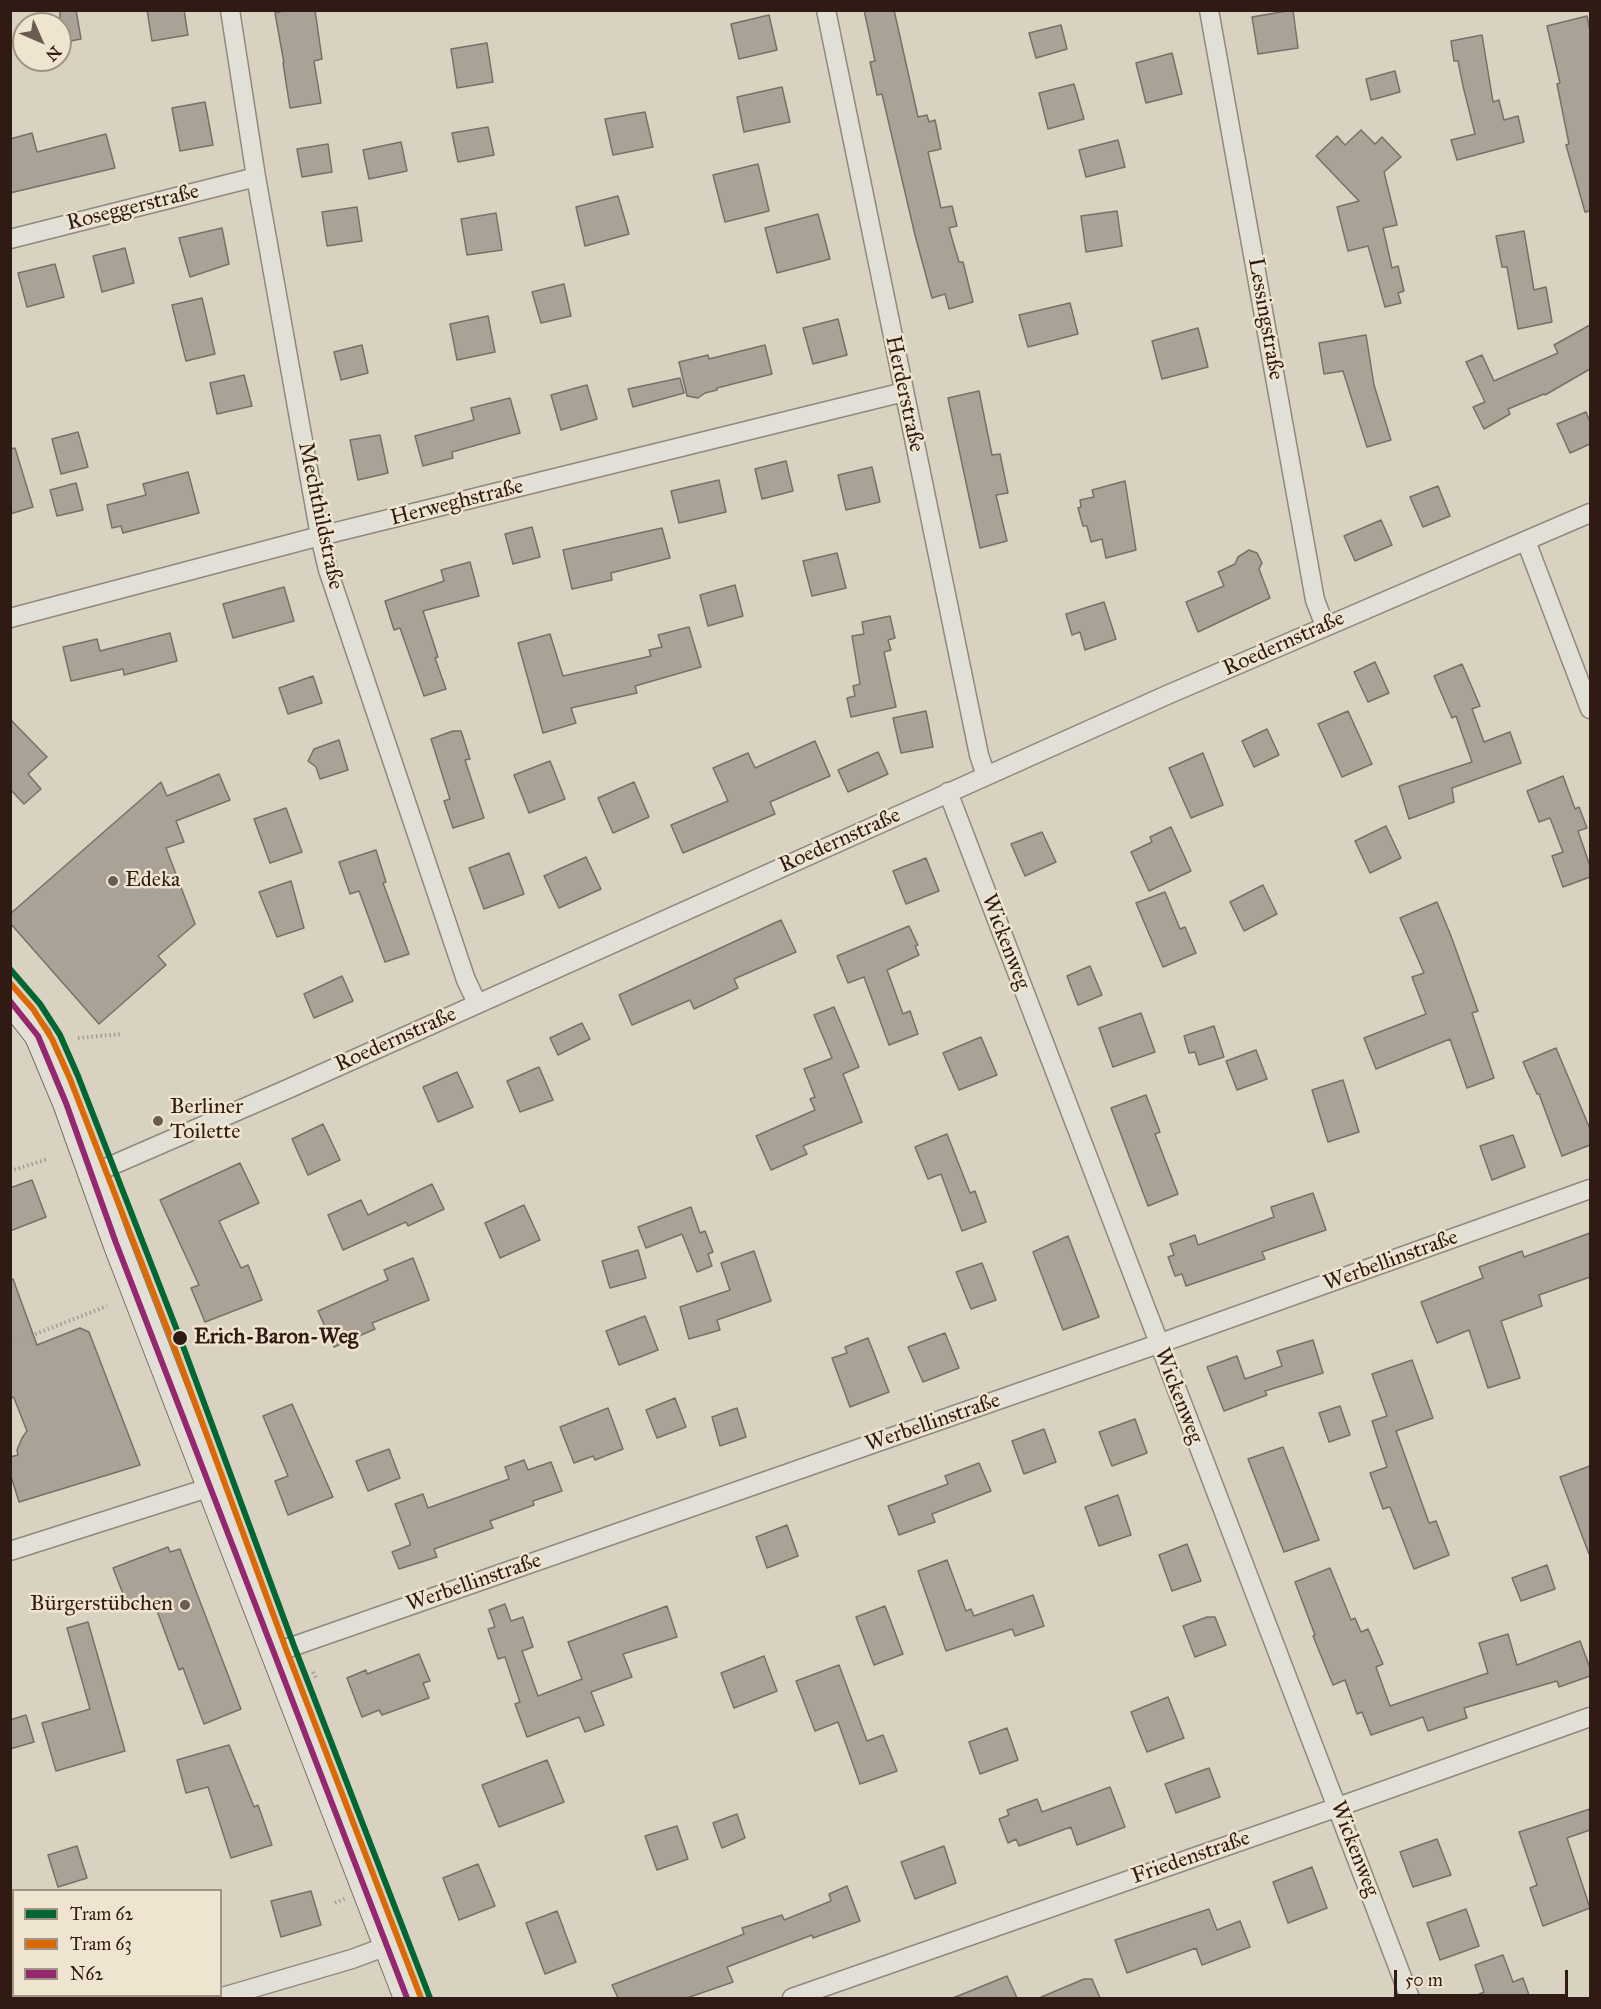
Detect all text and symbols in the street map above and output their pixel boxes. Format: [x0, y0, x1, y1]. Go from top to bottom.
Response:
north arrow [12, 12, 72, 72]
text: N [42, 42, 65, 65]
street label: Roseggerstraße [64, 179, 202, 237]
street label: Lessingstraße [1241, 256, 1289, 382]
street label: Herderstraße [879, 333, 929, 455]
street label: Mechthildstraße [292, 440, 348, 592]
street label: Herweghstraße [388, 474, 526, 532]
street label: Roedernstraße [1219, 606, 1349, 682]
street label: Roedernstraße [775, 803, 905, 879]
place label: Edeka [125, 868, 180, 894]
marker: Edeka [106, 874, 120, 888]
street label: Wickenweg [975, 890, 1035, 994]
street label: Roedernstraße [331, 1002, 461, 1078]
place label: Berliner Toilette [170, 1095, 243, 1146]
marker: Berliner Toilette [151, 1114, 165, 1128]
street label: Werbellinstraße [1320, 1224, 1462, 1298]
place label: Erich-Baron-Weg [194, 1325, 358, 1351]
marker: Erich-Baron-Weg [171, 1329, 189, 1347]
street label: Wickenweg [1148, 1344, 1208, 1448]
street label: Werbellinstraße [862, 1388, 1004, 1458]
street label: Werbellinstraße [403, 1548, 545, 1618]
place label: Bürgerstübchen [30, 1592, 173, 1618]
marker: Bürgerstübchen [178, 1598, 192, 1612]
street label: Wickenweg [1324, 1797, 1384, 1901]
street label: Friedenstraße [1128, 1825, 1254, 1891]
legend [12, 1889, 222, 1997]
text: Tram 62 [70, 1903, 133, 1925]
text: Tram 63 [70, 1933, 132, 1955]
scale bar [1397, 1958, 1571, 1996]
text: N62 [70, 1963, 103, 1985]
text: 50 m [1405, 1969, 1443, 1991]

